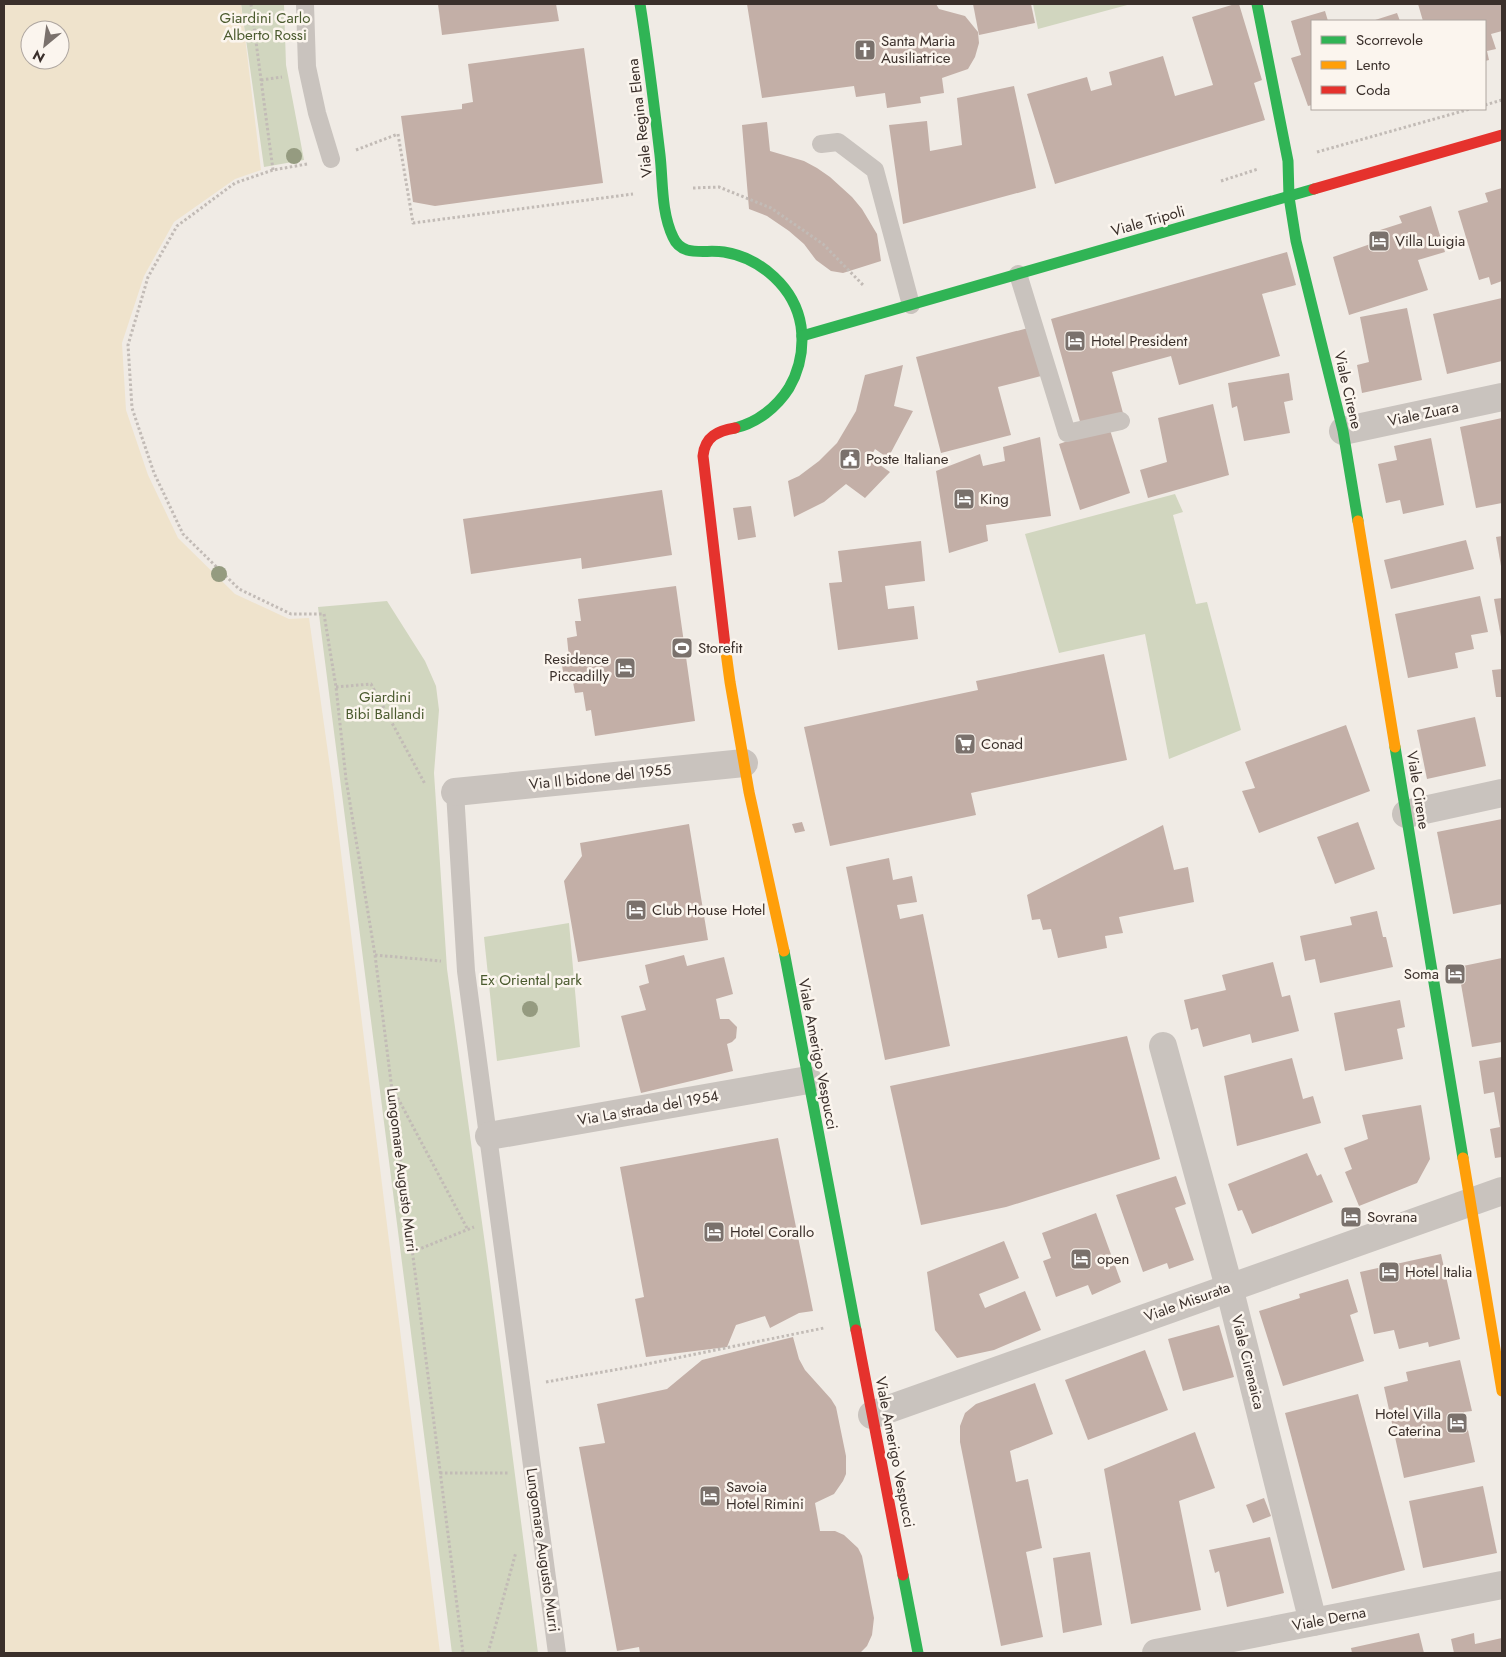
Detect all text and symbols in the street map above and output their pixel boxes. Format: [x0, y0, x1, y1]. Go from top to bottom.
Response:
park label: Giardini Carlo Alberto Rossi [220, 7, 310, 46]
north arrow [20, 20, 70, 70]
legend [1311, 20, 1486, 110]
text: Scorrevole [1356, 29, 1423, 51]
place label: Santa Maria Ausiliatrice [881, 30, 955, 69]
church icon: Santa Maria Ausiliatrice [853, 38, 877, 62]
text: N [29, 45, 48, 68]
text: Lento [1356, 54, 1390, 76]
street label: Viale Regina Elena [622, 57, 658, 179]
text: Coda [1356, 79, 1390, 101]
street label: Viale Tripoli [1109, 200, 1187, 242]
hotel icon: Villa Luigia [1367, 229, 1391, 253]
place label: Villa Luigia [1395, 230, 1465, 252]
hotel icon: Hotel President [1063, 329, 1087, 353]
place label: Hotel President [1091, 330, 1188, 352]
street label: Viale Cirene [1328, 349, 1368, 431]
street label: Viale Zuara [1386, 396, 1460, 432]
public building icon: Poste Italiane [838, 447, 862, 471]
place label: Poste Italiane [866, 448, 949, 470]
hotel icon: King [952, 487, 976, 511]
place label: King [980, 488, 1009, 510]
sports icon: Storefit [670, 636, 694, 660]
place label: Storefit [698, 637, 743, 659]
place label: Residence Piccadilly [544, 648, 609, 687]
hotel icon: Residence Piccadilly [613, 656, 637, 680]
park label: Giardini Bibi Ballandi [345, 686, 425, 725]
supermarket icon: Conad [953, 732, 977, 756]
place label: Conad [981, 733, 1023, 755]
street label: Viale Cirene [1401, 749, 1435, 831]
street label: Via Il bidone del 1955 [528, 759, 672, 795]
hotel icon: Club House Hotel [624, 898, 648, 922]
place label: Club House Hotel [652, 899, 765, 921]
hotel icon: Soma [1443, 962, 1467, 986]
place label: Soma [1404, 963, 1439, 985]
park label: Ex Oriental park [480, 969, 582, 991]
street label: Viale Amerigo Vespucci [793, 977, 843, 1131]
street label: Via La strada del 1954 [576, 1085, 721, 1131]
street label: Lungomare Augusto Murri [381, 1087, 423, 1253]
hotel icon: Sovrana [1339, 1205, 1363, 1229]
place label: Sovrana [1367, 1206, 1417, 1228]
hotel icon: Hotel Corallo [702, 1220, 726, 1244]
place label: Hotel Corallo [730, 1221, 814, 1243]
hotel icon: open [1069, 1247, 1093, 1271]
place label: open [1097, 1248, 1129, 1270]
hotel icon: Hotel Italia [1377, 1260, 1401, 1284]
place label: Hotel Italia [1405, 1261, 1472, 1283]
street label: Viale Misurata [1141, 1276, 1233, 1328]
street label: Viale Cirenaica [1226, 1312, 1270, 1412]
street label: Viale Amerigo Vespucci [870, 1375, 920, 1529]
place label: Hotel Villa Caterina [1375, 1403, 1441, 1442]
hotel icon: Hotel Villa Caterina [1445, 1411, 1469, 1435]
street label: Lungomare Augusto Murri [521, 1467, 565, 1633]
place label: Savoia Hotel Rimini [726, 1476, 804, 1515]
hotel icon: Savoia Hotel Rimini [698, 1484, 722, 1508]
street label: Viale Derna [1290, 1601, 1368, 1637]

